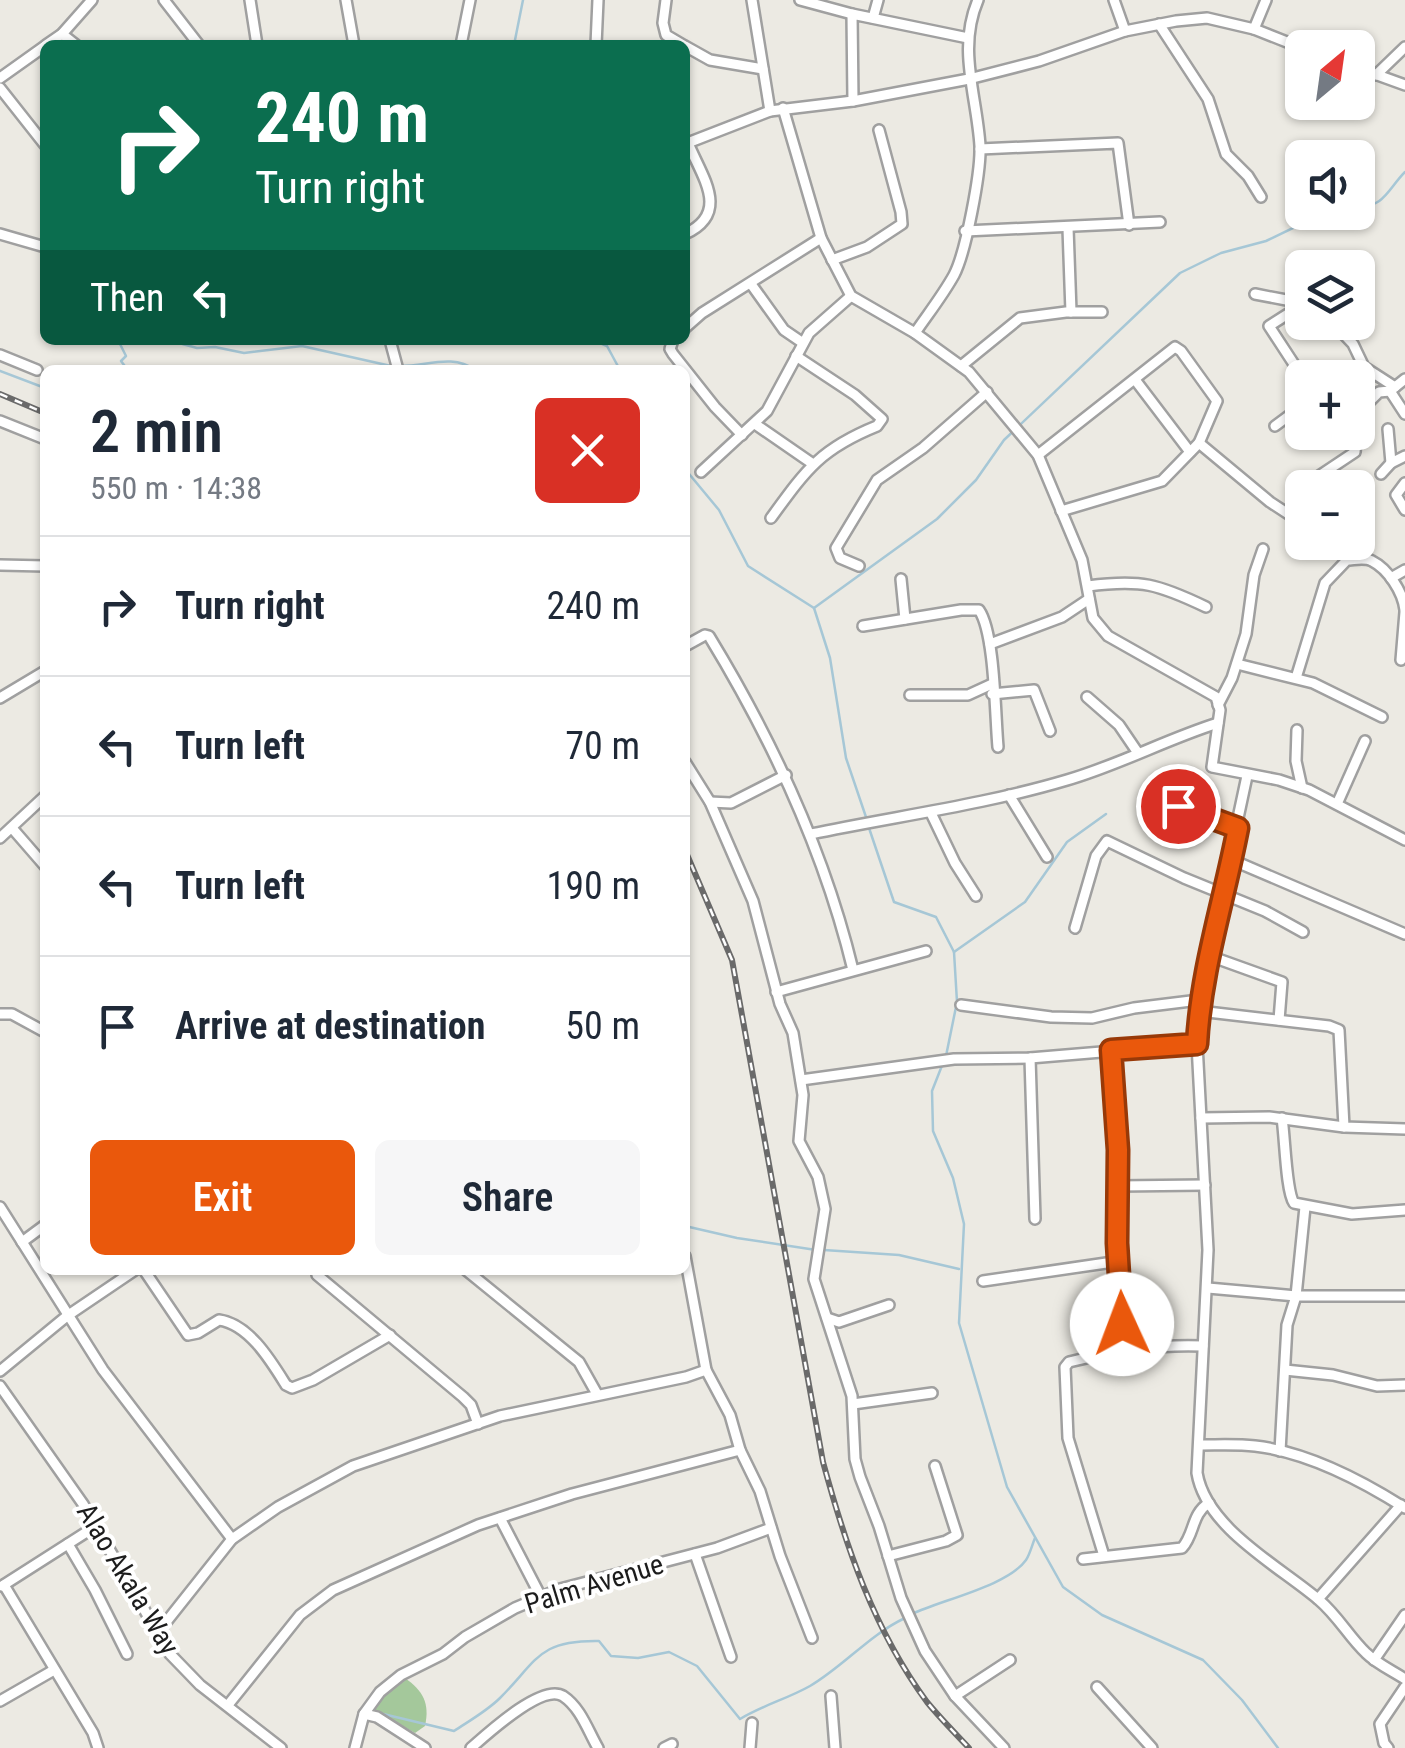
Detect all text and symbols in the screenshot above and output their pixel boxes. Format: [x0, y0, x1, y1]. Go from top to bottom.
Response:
north arrow [1285, 30, 1375, 120]
map controls [1285, 30, 1375, 560]
text: 240 m [255, 77, 429, 159]
icon: right [90, 80, 220, 210]
button: sound [1285, 140, 1375, 230]
text: Turn right [255, 161, 425, 214]
button: layers [1285, 250, 1375, 340]
icon: left [184, 270, 239, 325]
text: Then [90, 276, 164, 320]
button: + [1285, 360, 1375, 450]
text: 2 min [90, 396, 223, 467]
button: close [535, 398, 640, 503]
text: 550 m · 14:38 [90, 469, 262, 507]
button: − [1285, 470, 1375, 560]
icon: right [90, 579, 145, 634]
text: Turn right [175, 584, 325, 628]
text: 240 m [546, 584, 640, 628]
icon: left [90, 719, 145, 774]
text: Turn left [175, 724, 305, 768]
text: 70 m [565, 724, 640, 768]
pin [1136, 764, 1221, 849]
icon: arrive [1151, 779, 1206, 834]
icon: left [90, 859, 145, 914]
text: Turn left [175, 864, 305, 908]
text: 190 m [546, 864, 640, 908]
icon: arrive [90, 999, 145, 1054]
text: Arrive at destination [175, 1004, 485, 1048]
text: 50 m [565, 1004, 640, 1048]
button: Exit [90, 1140, 355, 1255]
button: Share [375, 1140, 640, 1255]
position arrow [1070, 1272, 1174, 1376]
street label: Alao Akala Way [70, 1497, 186, 1661]
street label: Palm Avenue [521, 1547, 667, 1621]

